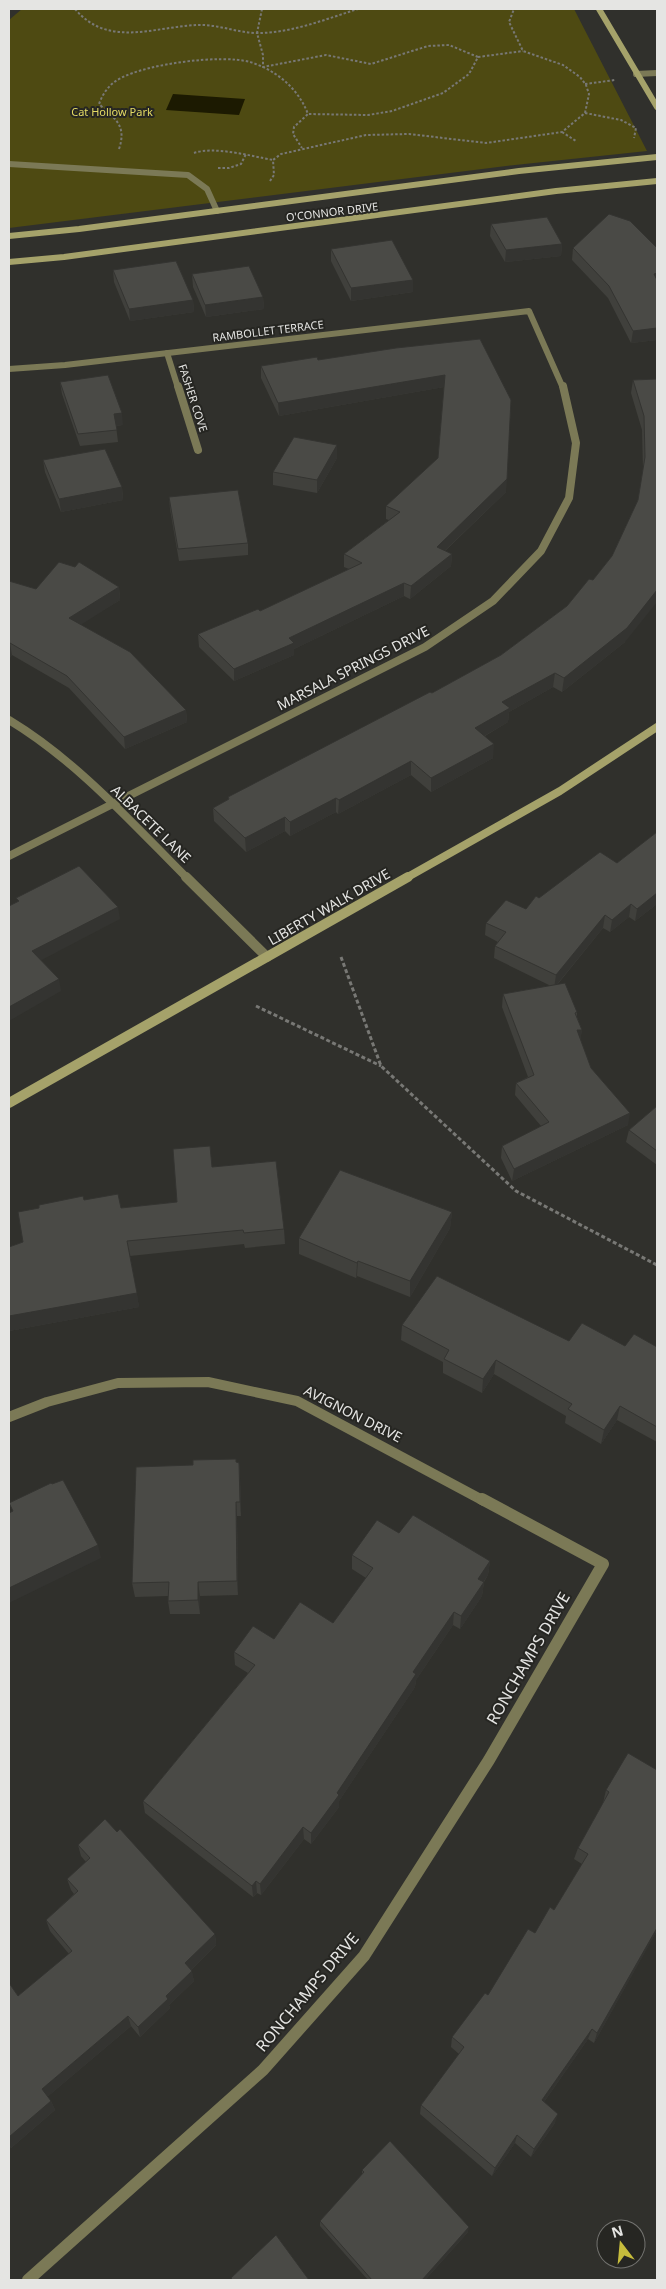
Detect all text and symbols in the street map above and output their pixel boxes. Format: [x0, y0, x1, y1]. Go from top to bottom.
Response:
park label: Cat Hollow Park [71, 104, 153, 119]
street label: O'CONNOR DRIVE [285, 198, 379, 225]
street label: RAMBOLLET TERRACE [211, 316, 324, 345]
street label: FASHER COVE [175, 362, 211, 434]
street label: MARSALA SPRINGS DRIVE [273, 621, 432, 714]
street label: ALBACETE LANE [107, 780, 196, 867]
street label: LIBERTY WALK DRIVE [264, 864, 393, 949]
street label: AVIGNON DRIVE [301, 1381, 405, 1446]
street label: RONCHAMPS DRIVE [481, 1588, 575, 1728]
street label: RONCHAMPS DRIVE [251, 1928, 363, 2056]
north arrow [596, 2219, 646, 2269]
text: N [609, 2220, 625, 2242]

